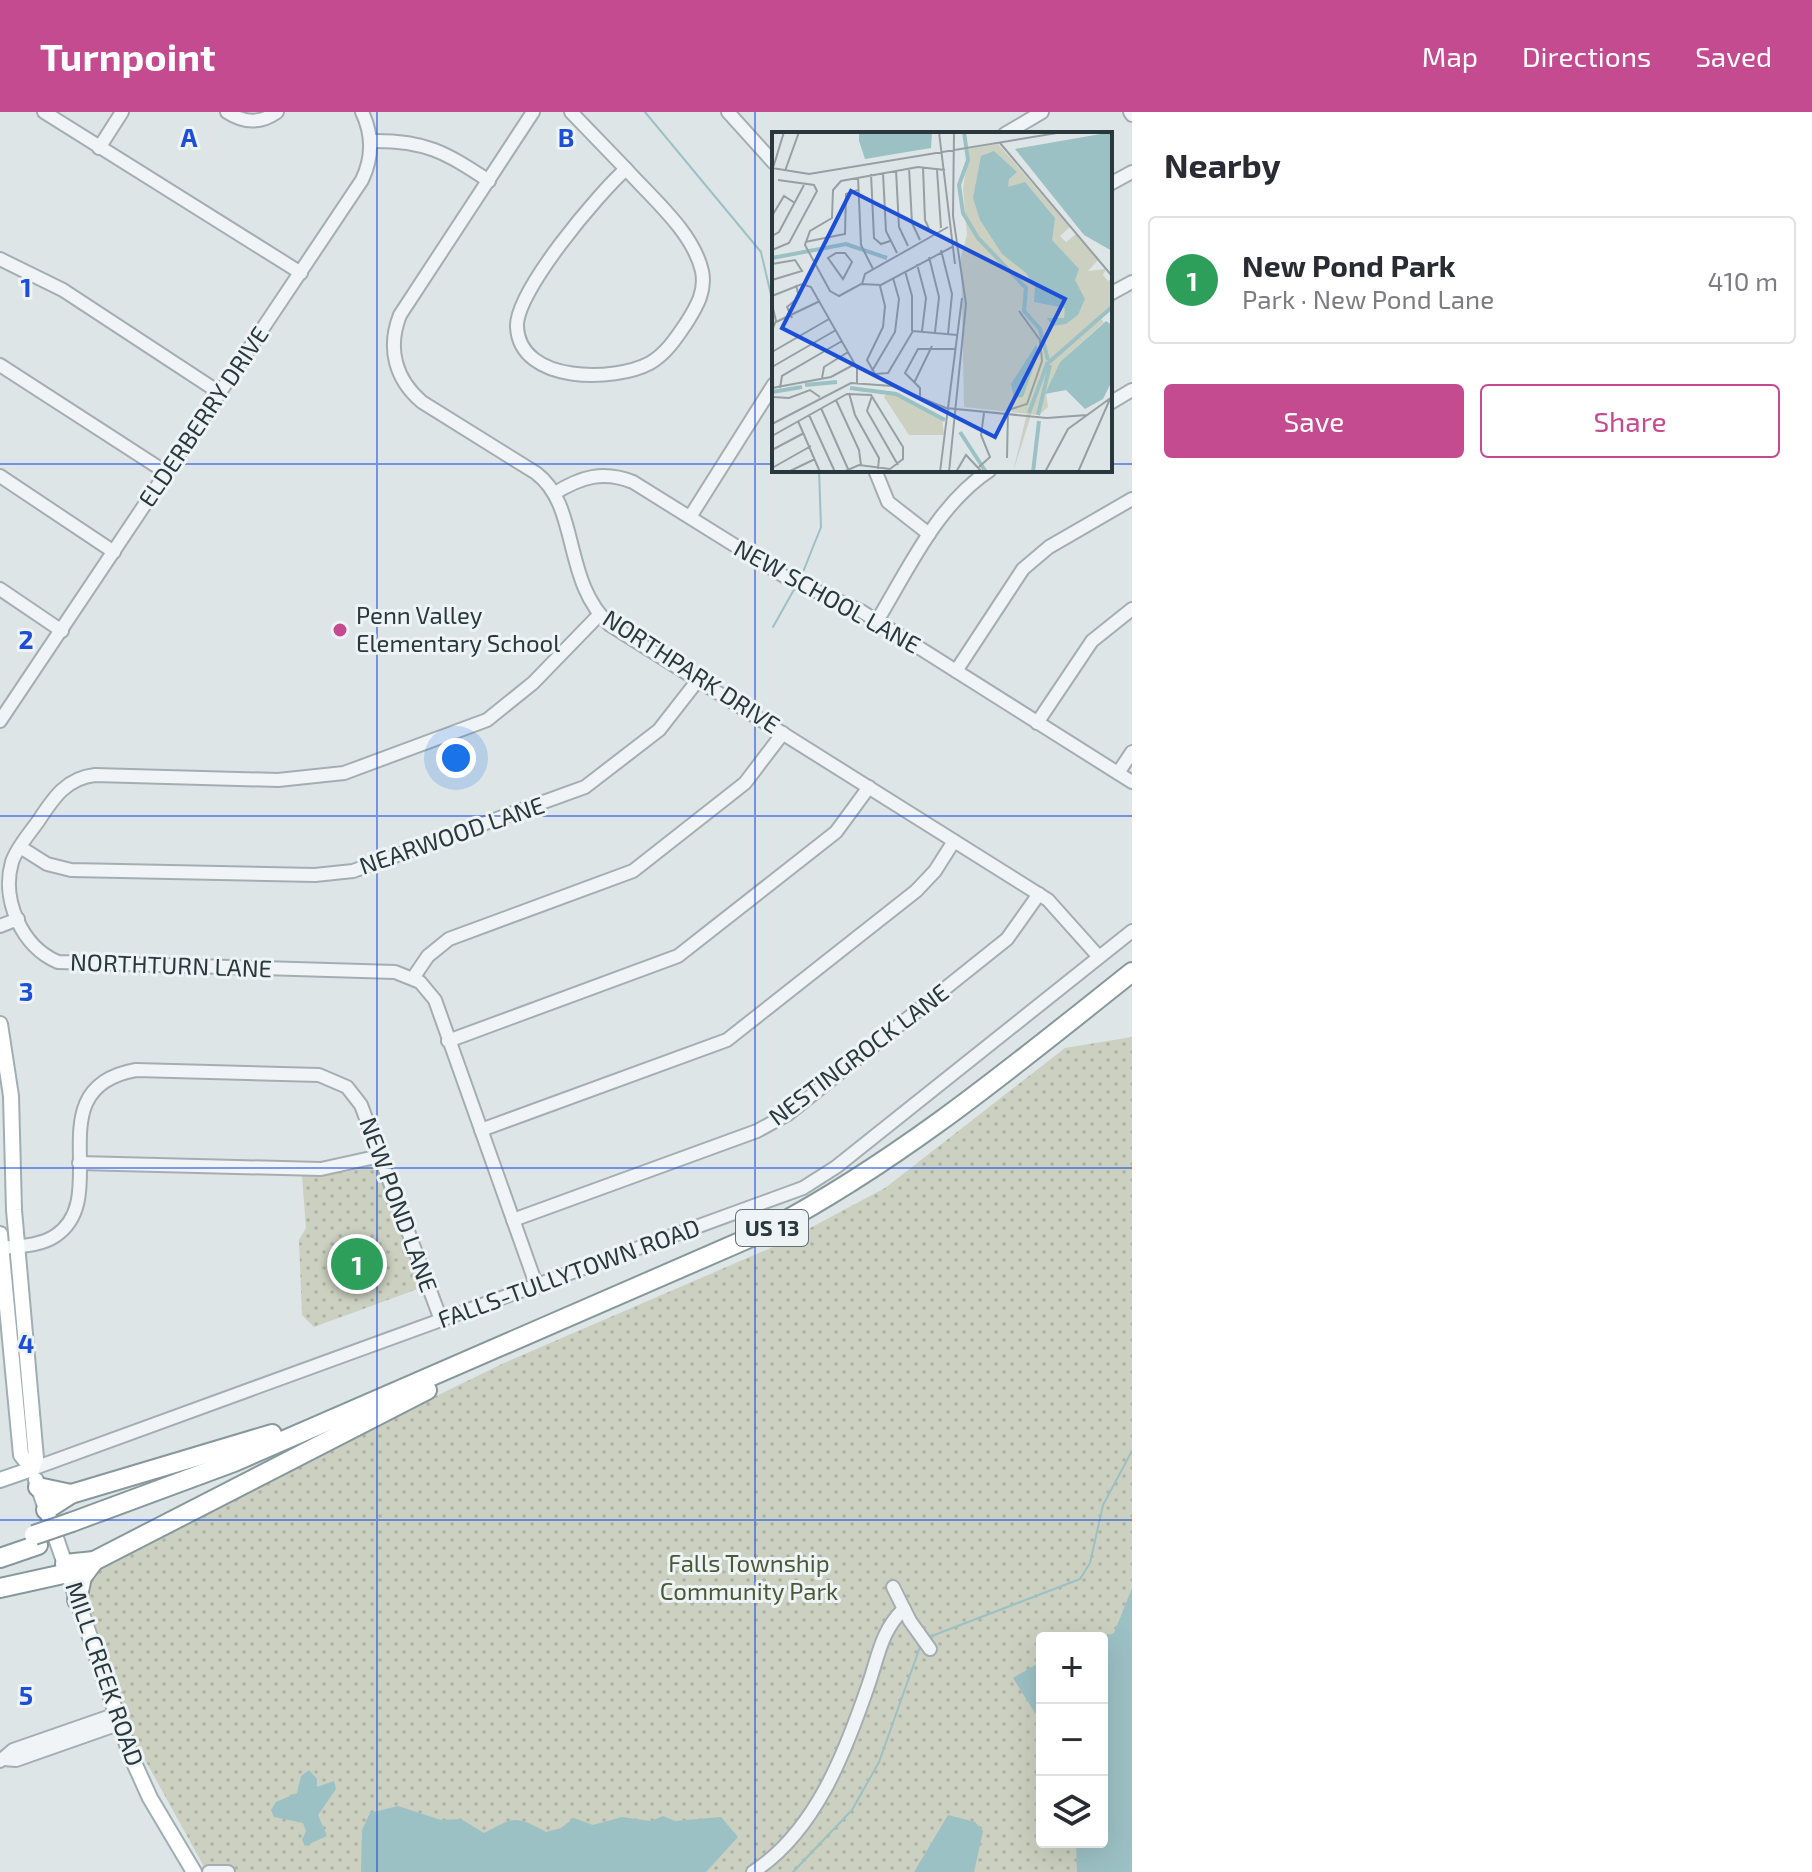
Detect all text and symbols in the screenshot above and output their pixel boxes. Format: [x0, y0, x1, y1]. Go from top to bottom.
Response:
text: Turnpoint [40, 33, 216, 79]
text: Map [1422, 39, 1478, 73]
text: Directions [1522, 39, 1651, 73]
text: Saved [1695, 39, 1772, 73]
text: A [181, 121, 198, 152]
text: B [558, 121, 574, 152]
inset map [772, 132, 1112, 472]
text: Nearby [1164, 144, 1281, 185]
text: New Pond Park [1242, 247, 1456, 283]
text: 1 [1186, 265, 1198, 296]
text: 410 m [1707, 265, 1778, 296]
text: 1 [20, 271, 32, 302]
text: Park · New Pond Lane [1242, 283, 1494, 314]
street label: ELDERBERRY DRIVE [132, 321, 274, 512]
button: Save [1164, 384, 1464, 458]
button: Share [1480, 384, 1780, 458]
street label: NEW SCHOOL LANE [730, 533, 926, 659]
place label: Penn Valley Elementary School [356, 600, 560, 657]
street label: NORTHPARK DRIVE [598, 603, 786, 739]
marker: Penn Valley Elementary School [331, 621, 349, 639]
text: 2 [18, 623, 34, 654]
your location [436, 738, 476, 778]
street label: NEARWOOD LANE [355, 789, 548, 880]
street label: NORTHTURN LANE [70, 946, 273, 983]
text: 3 [19, 975, 33, 1006]
street label: NESTINGROCK LANE [763, 977, 954, 1131]
street label: NEW POND LANE [354, 1113, 445, 1296]
road number: US 13 [736, 1210, 808, 1246]
street label: FALLS-TULLYTOWN ROAD [434, 1212, 703, 1334]
pin: 1 [331, 1234, 383, 1294]
text: 4 [18, 1327, 34, 1358]
park label: Falls Township Community Park [660, 1548, 838, 1605]
street label: MILL CREEK ROAD [60, 1577, 151, 1770]
map controls [1036, 1632, 1108, 1848]
button: + [1036, 1632, 1108, 1704]
text: 5 [19, 1679, 33, 1710]
button: − [1036, 1704, 1108, 1776]
button: layers [1036, 1776, 1108, 1848]

